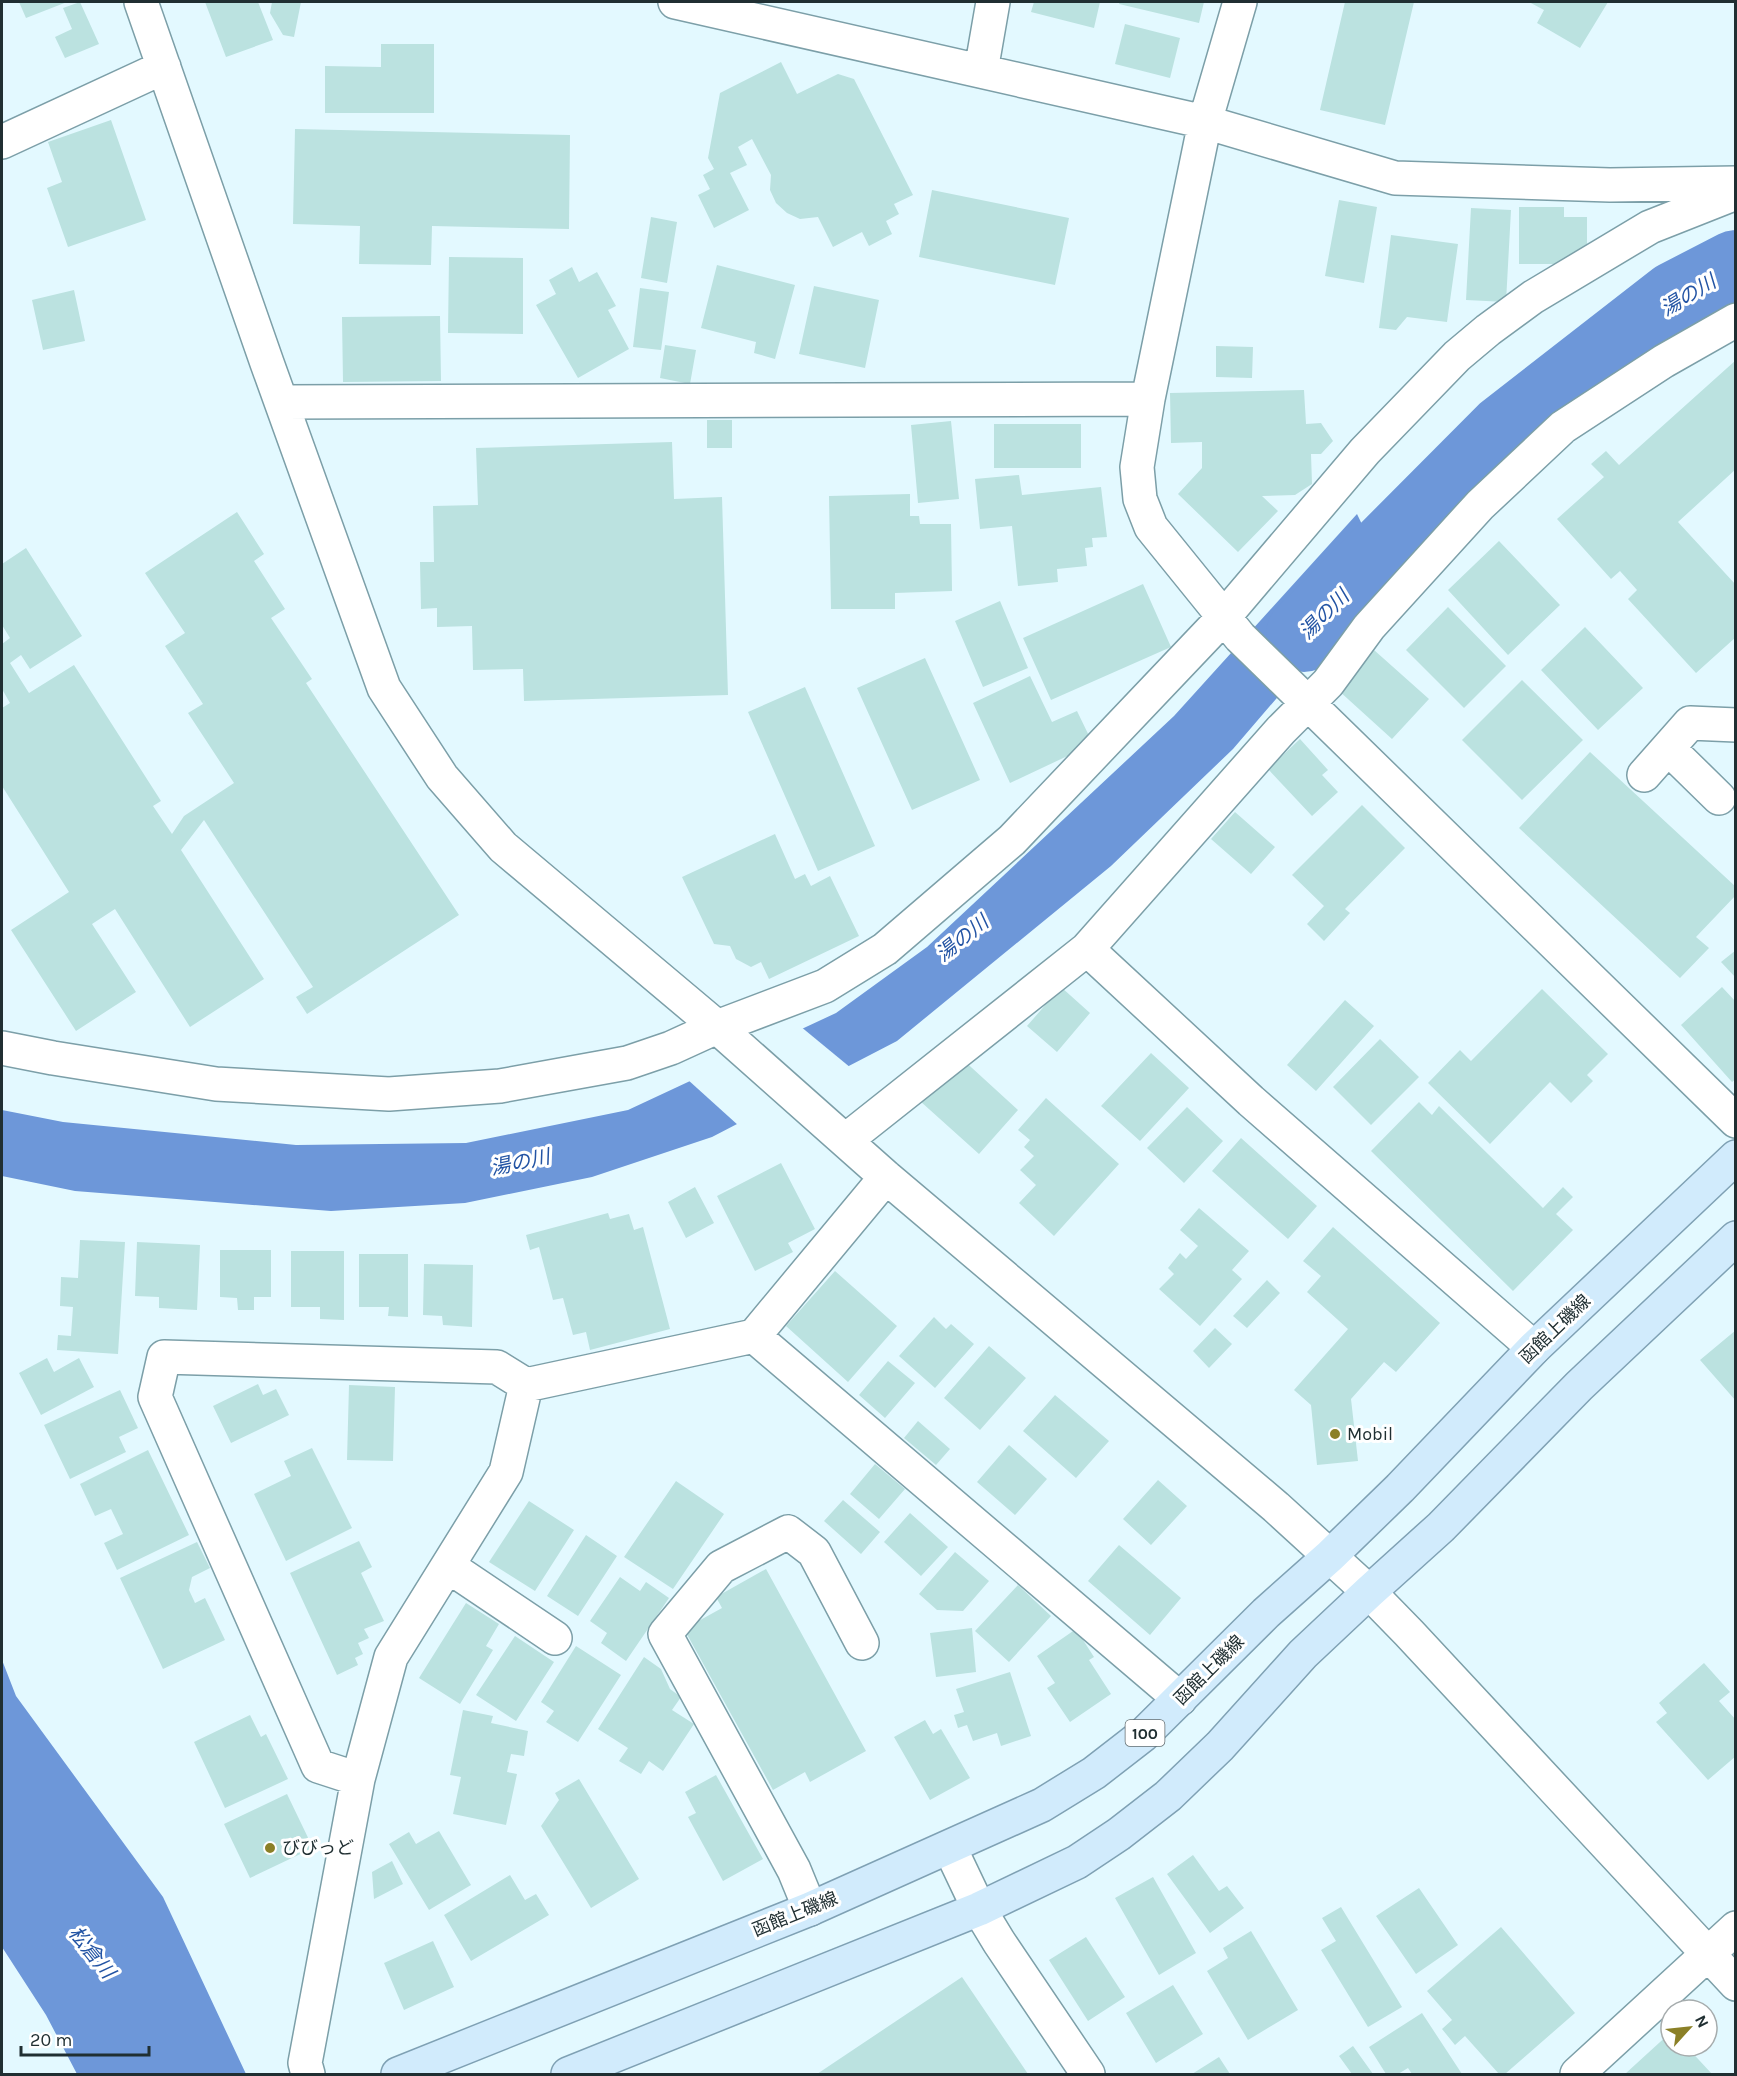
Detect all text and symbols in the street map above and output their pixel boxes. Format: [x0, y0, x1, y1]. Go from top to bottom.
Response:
water label: 湯の川 [1657, 269, 1722, 321]
water label: 湯の川 [1295, 584, 1355, 644]
water label: 湯の川 [932, 909, 994, 966]
water label: 湯の川 [488, 1145, 554, 1180]
street label: 函館上磯線 [1515, 1290, 1595, 1368]
place label: Mobil [1347, 1423, 1393, 1445]
marker: Mobil [1328, 1427, 1342, 1441]
street label: 函館上磯線 [1169, 1630, 1249, 1710]
road number: 100 [1126, 1720, 1164, 1746]
place label: びびっど [282, 1837, 354, 1859]
marker: びびっど [263, 1841, 277, 1855]
street label: 函館上磯線 [749, 1887, 841, 1941]
water label: 松倉川 [64, 1922, 121, 1984]
north arrow [1659, 1998, 1719, 2058]
text: N [1691, 2012, 1713, 2031]
scale bar [21, 2019, 148, 2057]
text: 20 m [30, 2029, 72, 2051]

